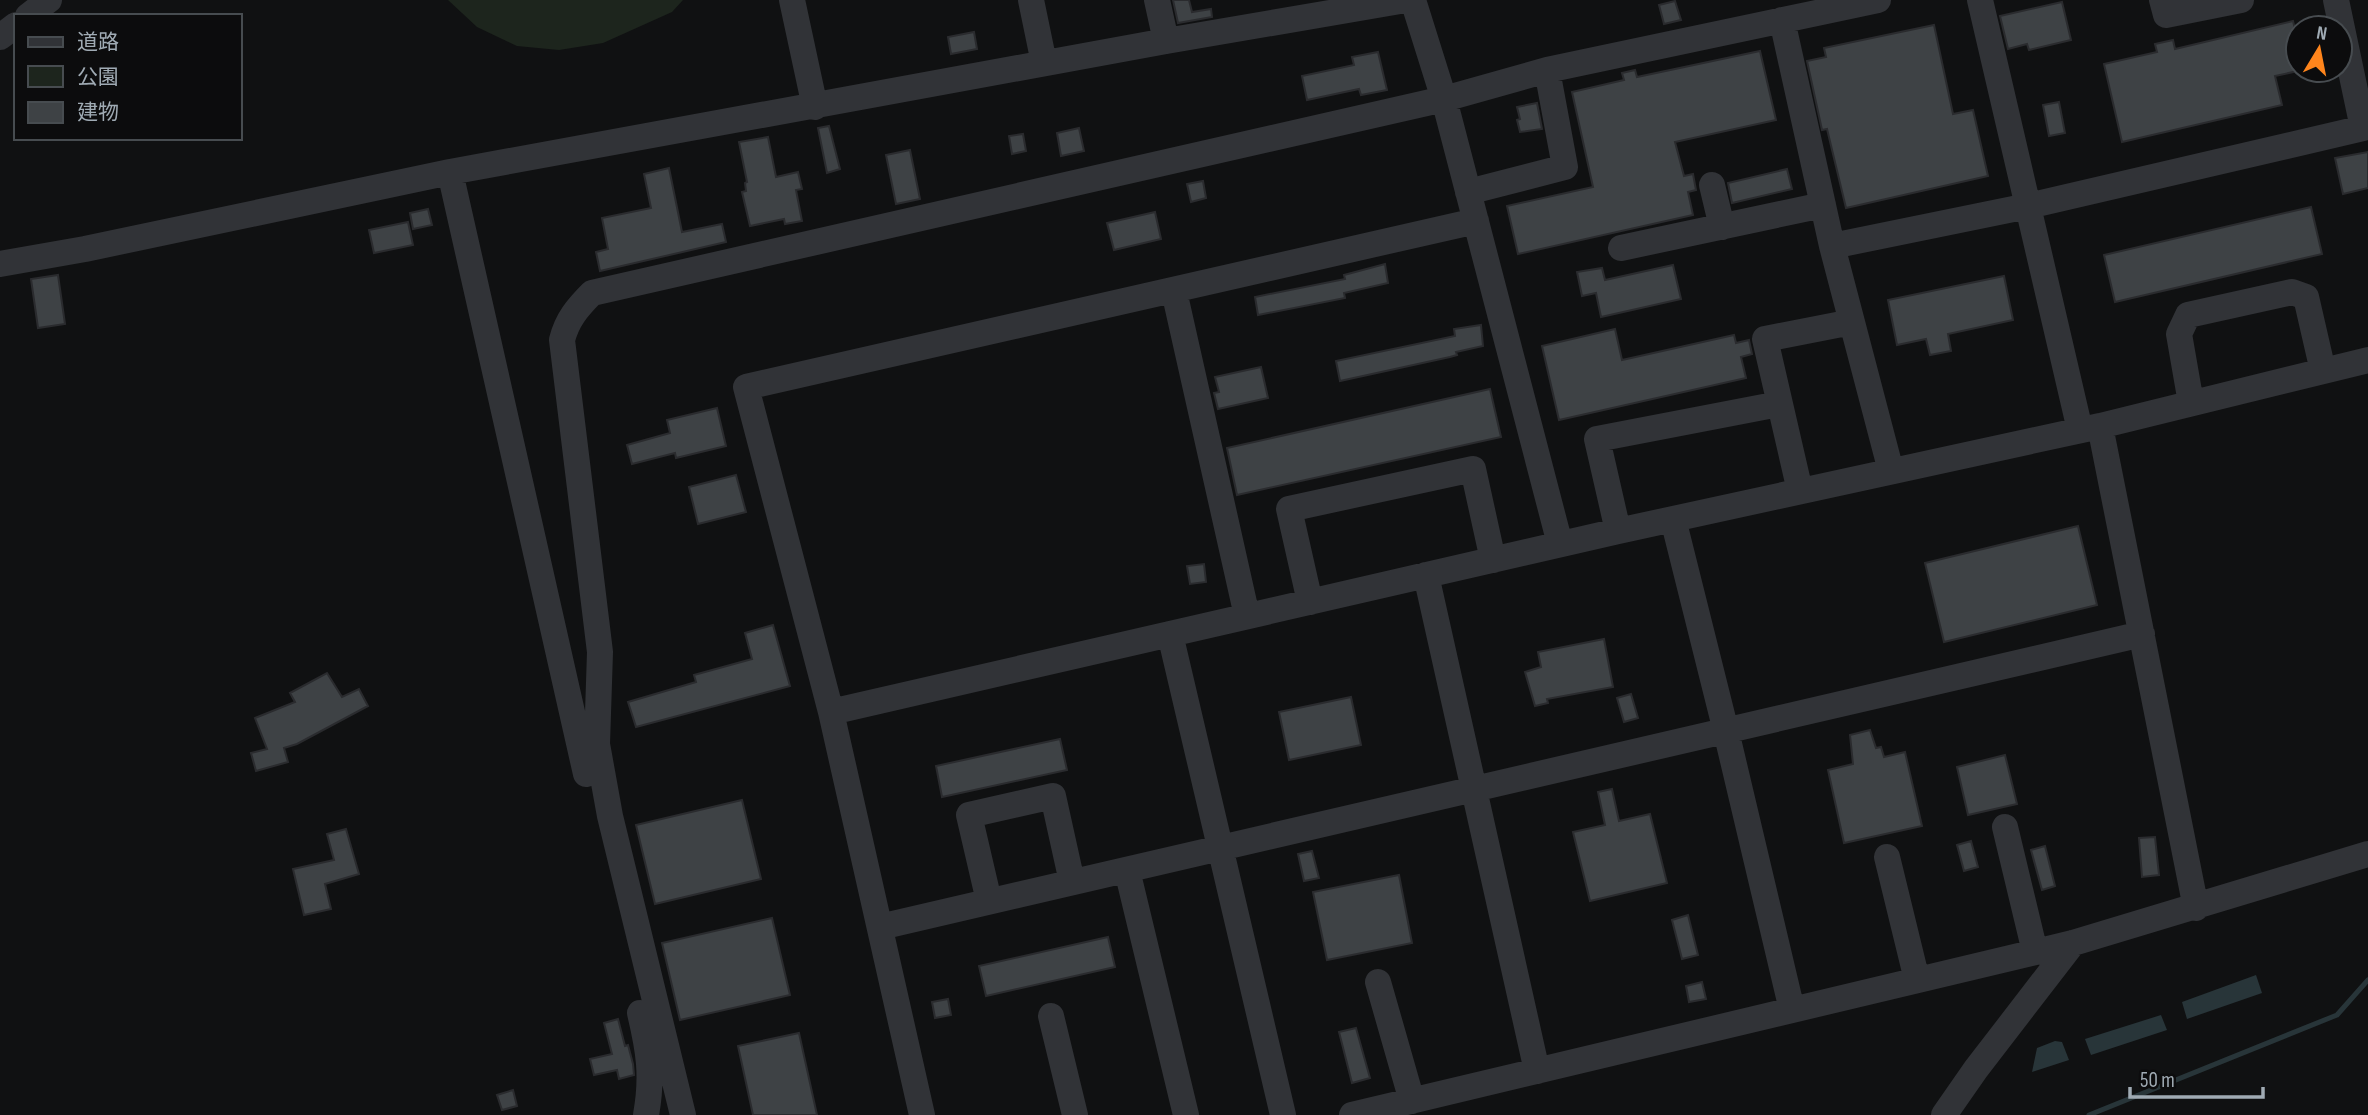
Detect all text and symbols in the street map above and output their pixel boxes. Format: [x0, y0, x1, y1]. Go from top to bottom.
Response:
legend [14, 14, 242, 140]
north arrow [2284, 14, 2354, 84]
text: N [2315, 22, 2329, 46]
text: 道路 [77, 30, 119, 55]
text: 公園 [77, 65, 119, 90]
text: 建物 [77, 100, 119, 125]
scale bar [2130, 1056, 2263, 1100]
text: 50 m [2140, 1068, 2175, 1093]

